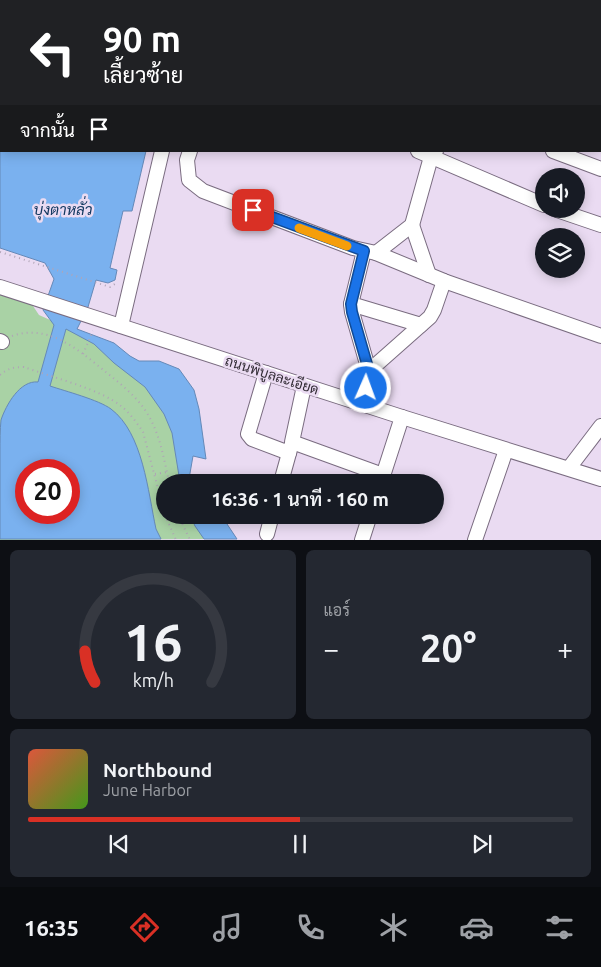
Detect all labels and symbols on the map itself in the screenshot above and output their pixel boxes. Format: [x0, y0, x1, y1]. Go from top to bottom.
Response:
pin [232, 189, 274, 231]
water label: บุ่งตาหลั่ว [34, 195, 93, 221]
street label: ถนนพิบูลละเอียด [222, 351, 321, 400]
position arrow [339, 361, 391, 413]
speed limit sign: 20 [15, 459, 80, 524]

